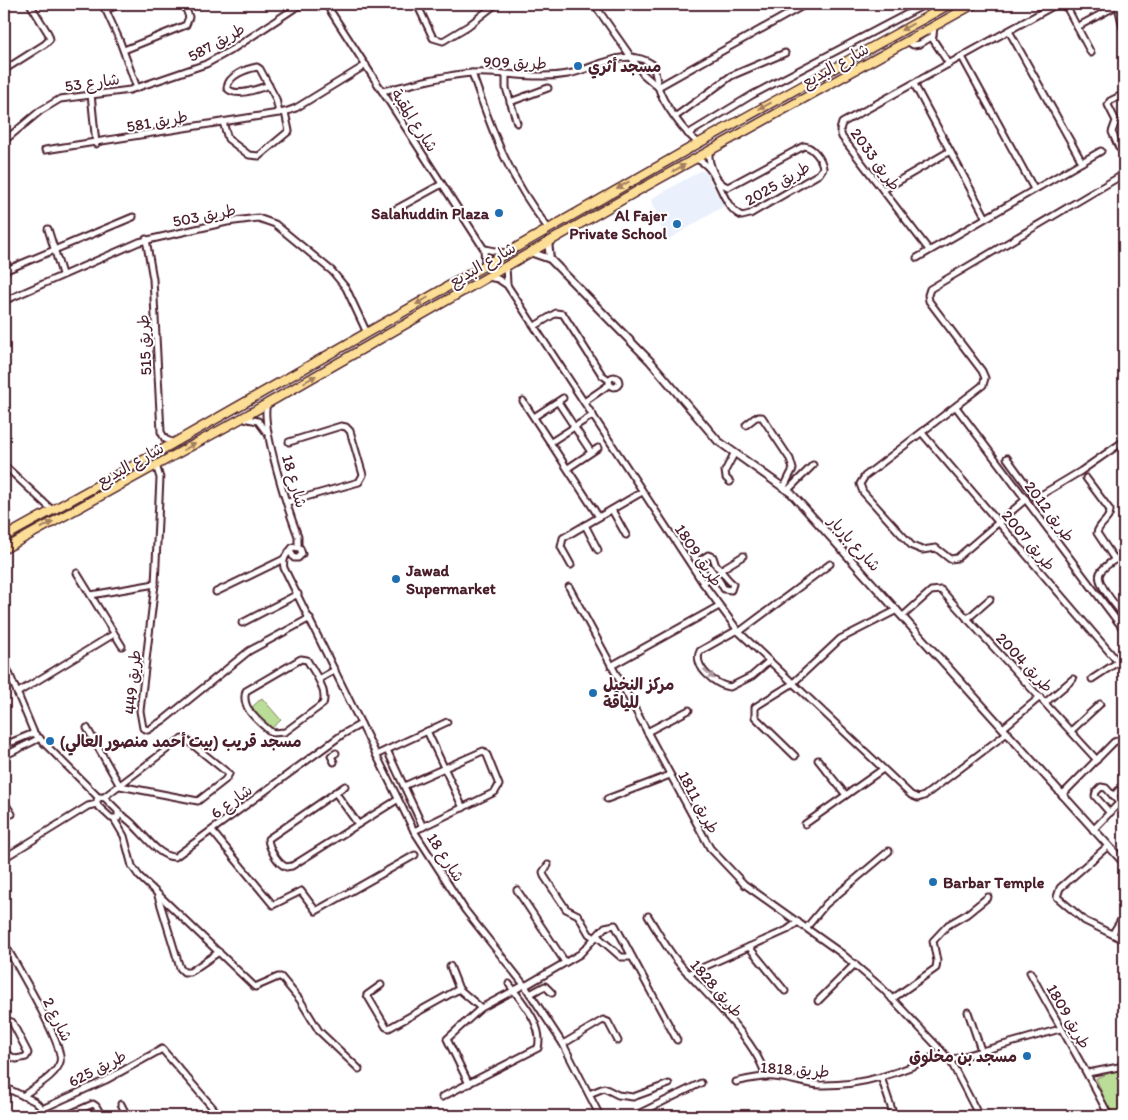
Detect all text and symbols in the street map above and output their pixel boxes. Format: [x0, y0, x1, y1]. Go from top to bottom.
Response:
street label: طريق 587 [184, 19, 248, 66]
one-way arrow [901, 23, 914, 32]
street label: شارع البديع [798, 39, 873, 93]
street label: طريق 909 [483, 52, 547, 73]
place label: مسجد أثري [588, 56, 661, 79]
marker: مسجد أثري [572, 60, 584, 72]
street label: شارع 53 [63, 69, 121, 98]
street label: شارع المقبة [386, 85, 442, 156]
one-way arrow [758, 102, 773, 110]
street label: طريق 581 [125, 107, 189, 136]
street label: طريق 2033 [846, 124, 905, 194]
street label: طريق 2025 [741, 157, 813, 210]
one-way arrow [672, 163, 685, 172]
one-way arrow [617, 181, 630, 190]
street label: طريق 503 [171, 200, 237, 231]
place label: Salahuddin Plaza [371, 204, 490, 223]
place label: Al Fajer Private School [569, 206, 668, 243]
marker: Salahuddin Plaza [493, 207, 505, 219]
marker: Al Fajer Private School [671, 218, 683, 230]
street label: شارع البديع [446, 238, 520, 293]
one-way arrow [415, 297, 428, 306]
street label: طريق 515 [133, 314, 156, 376]
one-way arrow [303, 375, 317, 383]
street label: شارع البديع [93, 438, 168, 492]
one-way arrow [182, 443, 196, 451]
street label: شارع 18 [276, 452, 311, 510]
street label: طريق 2012 [1021, 477, 1079, 546]
street label: طريق 2007 [998, 506, 1059, 574]
street label: شارع باربار [822, 511, 885, 577]
street label: طريق 1809 [671, 520, 726, 590]
one-way arrow [39, 521, 54, 529]
place label: Jawad Supermarket [405, 561, 496, 599]
marker: Jawad Supermarket [390, 573, 402, 585]
street label: طريق 2004 [992, 628, 1057, 696]
street label: طريق 449 [120, 649, 145, 715]
one-way arrow [702, 668, 714, 680]
place label: مركز النخيل للياقة [603, 675, 674, 712]
marker: مركز النخيل للياقة [587, 687, 599, 699]
place label: مسجد قريب (بيت أحمد منصور العالي) [60, 731, 302, 756]
marker: مسجد قريب (بيت أحمد منصور العالي) [44, 735, 56, 747]
street label: طريق 1811 [674, 768, 723, 837]
street label: شارع 6 [207, 780, 257, 824]
street label: شارع 18 [421, 829, 468, 886]
place label: Barbar Temple [943, 873, 1045, 893]
marker: Barbar Temple [927, 876, 939, 888]
street label: طريق 1828 [686, 955, 747, 1021]
street label: طريق 1809 [1042, 980, 1095, 1052]
street label: شارع 2 [37, 994, 76, 1045]
street label: طريق 625 [65, 1046, 129, 1091]
place label: مسجد بن مخلوق [909, 1047, 1017, 1068]
marker: مسجد بن مخلوق [1021, 1050, 1033, 1062]
street label: طريق 1818 [760, 1058, 830, 1081]

